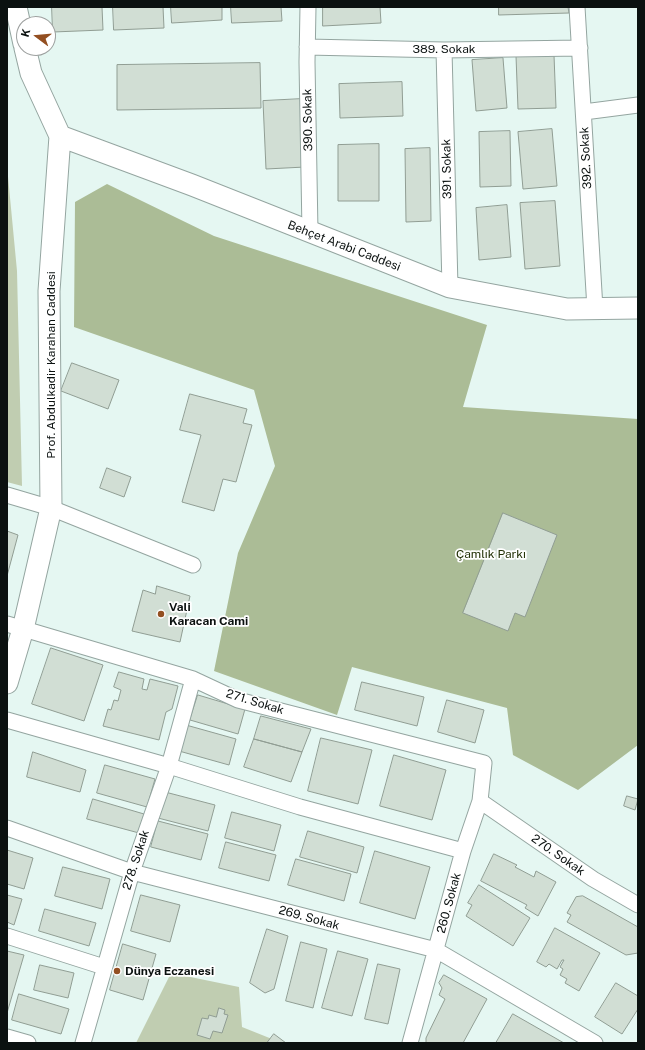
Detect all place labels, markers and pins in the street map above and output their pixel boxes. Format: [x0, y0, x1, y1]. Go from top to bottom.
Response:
place label: Vali Karacan Cami [169, 600, 248, 628]
marker: Vali Karacan Cami [156, 609, 166, 619]
place label: Dünya Eczanesi [125, 964, 214, 978]
marker: Dünya Eczanesi [112, 966, 122, 976]

